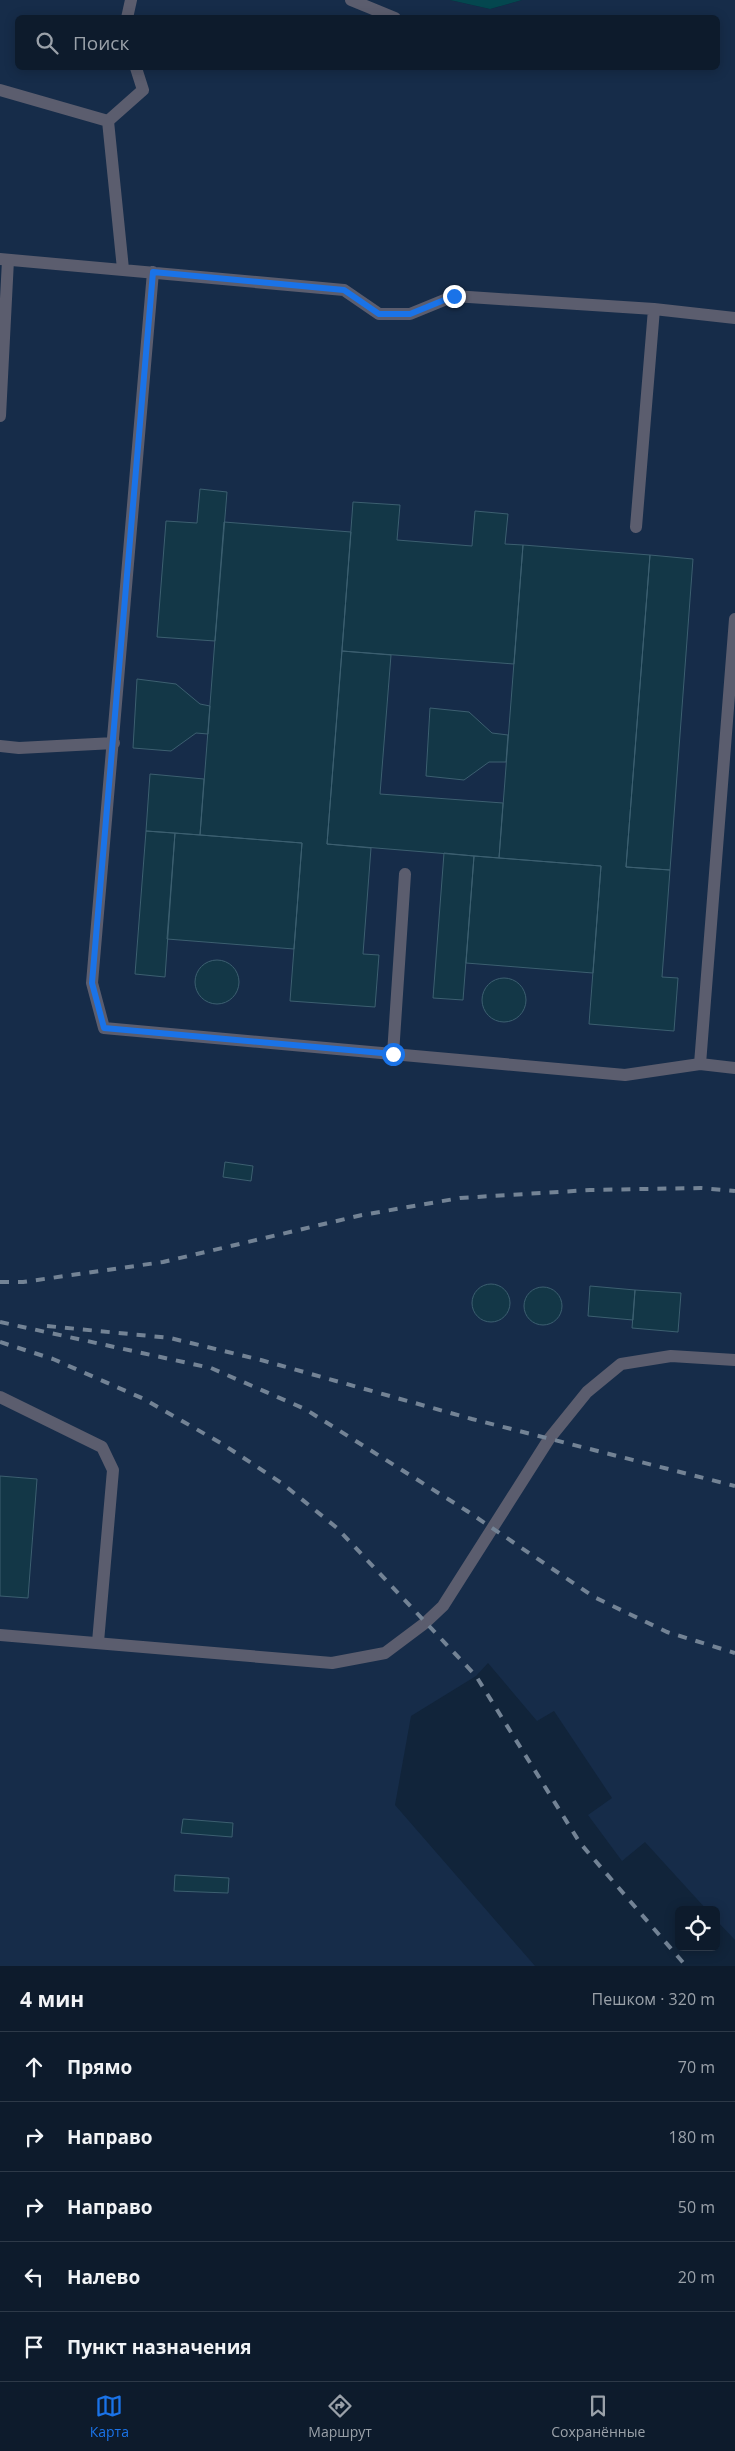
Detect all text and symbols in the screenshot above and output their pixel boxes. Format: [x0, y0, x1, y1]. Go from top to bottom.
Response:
search box [15, 15, 720, 70]
icon: search [33, 29, 61, 57]
text: Поиск [73, 30, 129, 56]
route end [443, 285, 466, 308]
route start [382, 1043, 405, 1066]
map controls [675, 1906, 720, 1951]
button: locate [675, 1906, 720, 1951]
text: 4 мин [20, 1985, 84, 2013]
text: Пешком · 320 m [592, 1988, 715, 2010]
icon: ahead [20, 2053, 48, 2081]
text: Прямо [67, 2054, 132, 2080]
text: 70 m [678, 2056, 715, 2078]
icon: right [20, 2123, 48, 2151]
text: Направо [67, 2124, 153, 2150]
text: 180 m [669, 2126, 715, 2148]
icon: right [20, 2193, 48, 2221]
text: Направо [67, 2194, 153, 2220]
text: 50 m [678, 2196, 715, 2218]
icon: left [20, 2263, 48, 2291]
text: Налево [67, 2264, 140, 2290]
text: 20 m [678, 2266, 715, 2288]
icon: arrive [20, 2333, 48, 2361]
text: Пункт назначения [67, 2334, 252, 2360]
tab: Карта [90, 2392, 129, 2441]
tab: Маршрут [308, 2392, 372, 2441]
tab: Сохранённые [551, 2392, 645, 2441]

